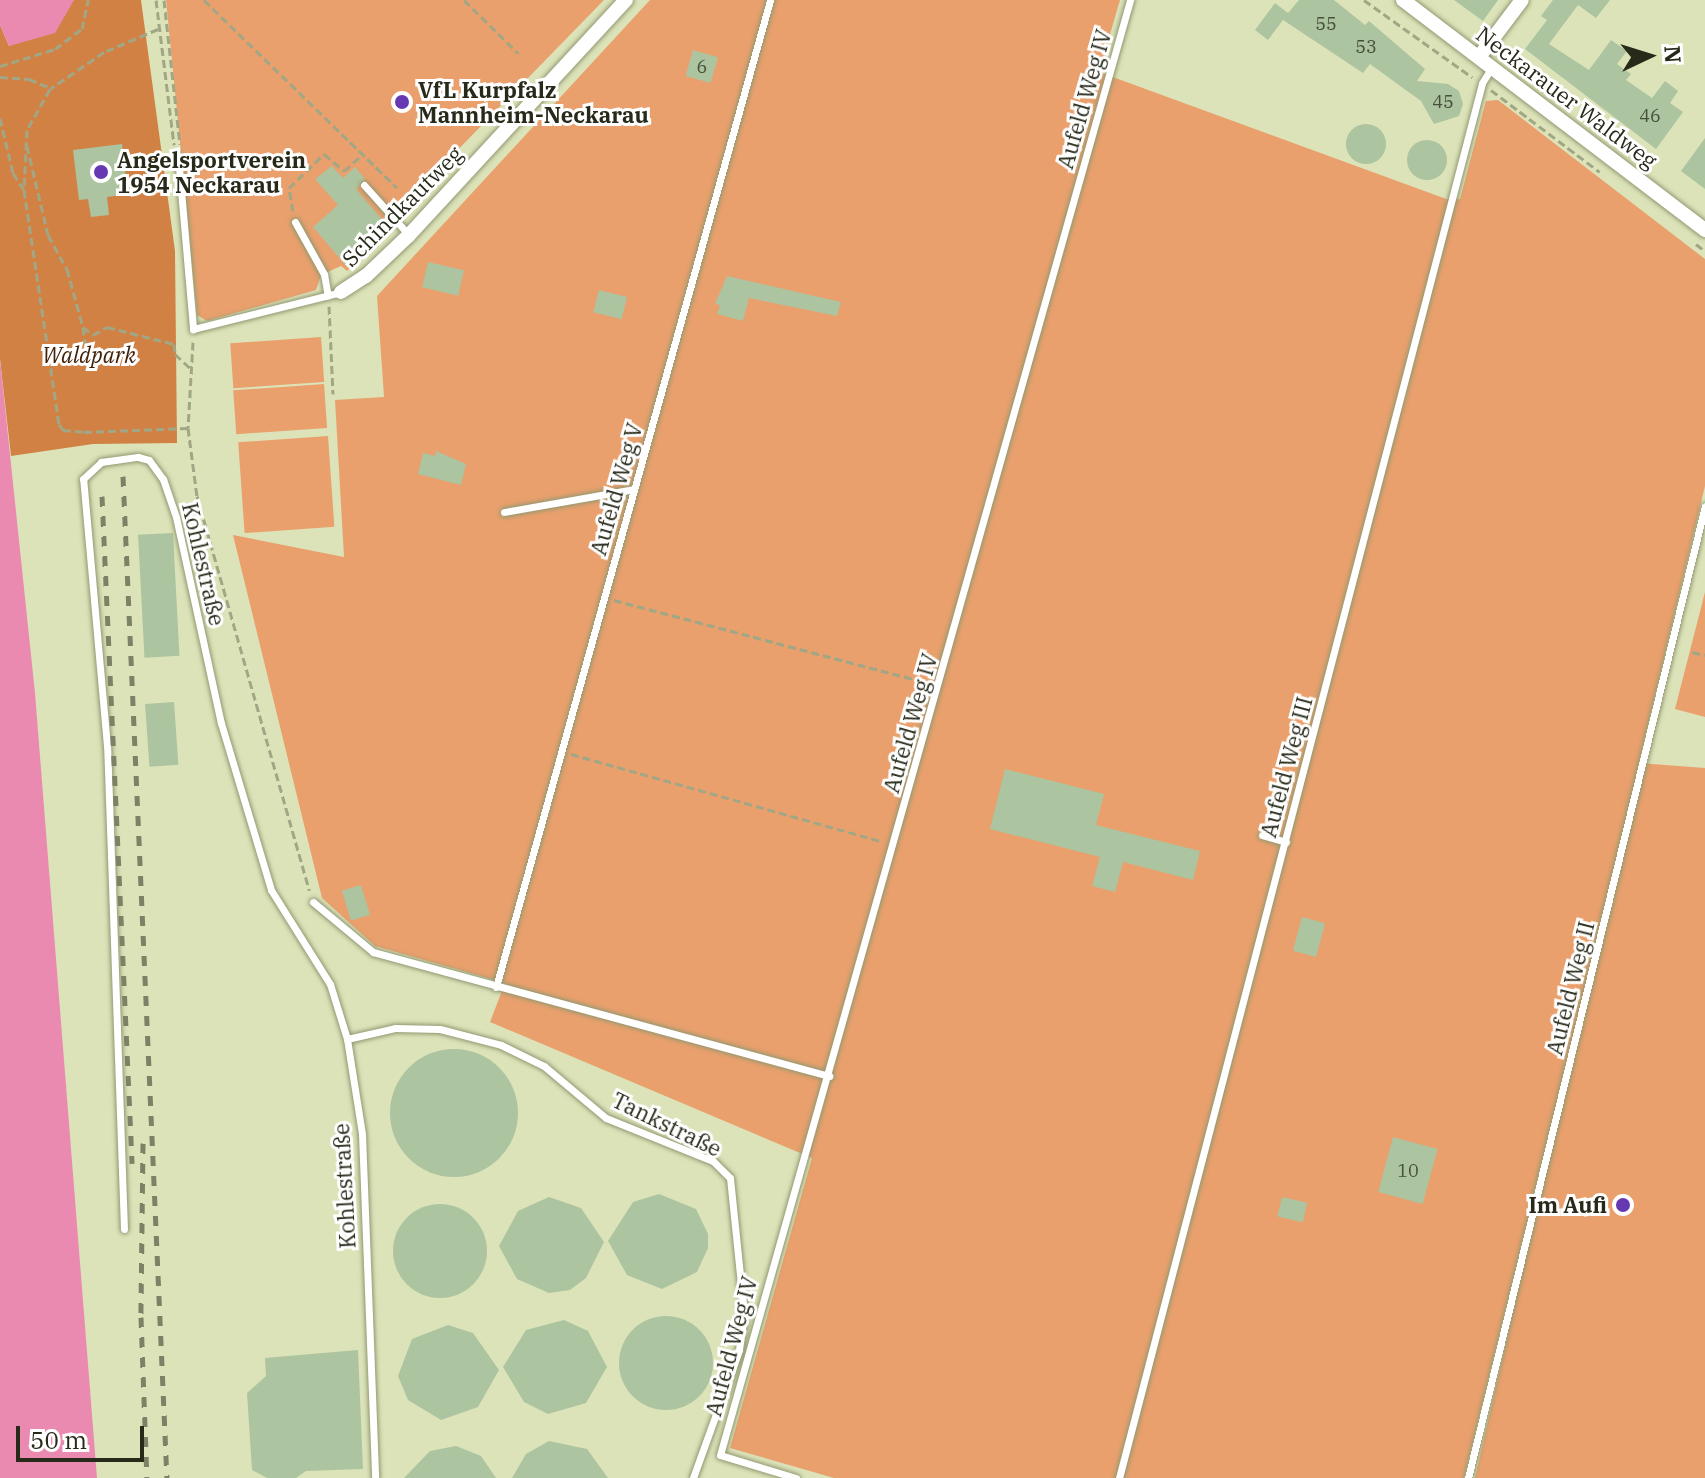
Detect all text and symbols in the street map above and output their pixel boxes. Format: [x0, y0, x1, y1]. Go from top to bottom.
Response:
house number: 55 [1315, 13, 1337, 35]
north arrow [1609, 16, 1689, 96]
street label: Neckarauer Waldweg [1471, 20, 1663, 174]
street label: Aufeld Weg IV [1051, 26, 1117, 172]
house number: 53 [1355, 36, 1377, 58]
text: N [1658, 45, 1689, 64]
house number: 6 [697, 56, 707, 78]
place label: VfL Kurpfalz Mannheim-Neckarau [418, 76, 649, 128]
house number: 45 [1432, 91, 1454, 113]
marker: VfL Kurpfalz Mannheim-Neckarau [393, 93, 411, 111]
house number: 46 [1639, 105, 1661, 127]
street label: Schindkautweg [336, 140, 468, 272]
place label: Angelsportverein 1954 Neckarau [117, 146, 306, 198]
marker: Angelsportverein 1954 Neckarau [92, 163, 110, 181]
park label: Waldpark [42, 342, 136, 368]
street label: Aufeld Weg V [585, 420, 647, 558]
street label: Kohlestraße [177, 500, 231, 628]
street label: Aufeld Weg IV [877, 650, 943, 796]
street label: Aufeld Weg III [1255, 694, 1317, 840]
street label: Aufeld Weg II [1541, 918, 1599, 1058]
street label: Tankstraße [608, 1086, 726, 1162]
street label: Kohlestraße [328, 1123, 360, 1249]
house number: 10 [1397, 1160, 1419, 1182]
place label: Im Aufi [1528, 1192, 1607, 1218]
marker: Im Aufi [1614, 1196, 1632, 1214]
street label: Aufeld Weg IV [700, 1273, 762, 1419]
scale bar [20, 1410, 148, 1460]
text: 50 m [30, 1424, 87, 1456]

